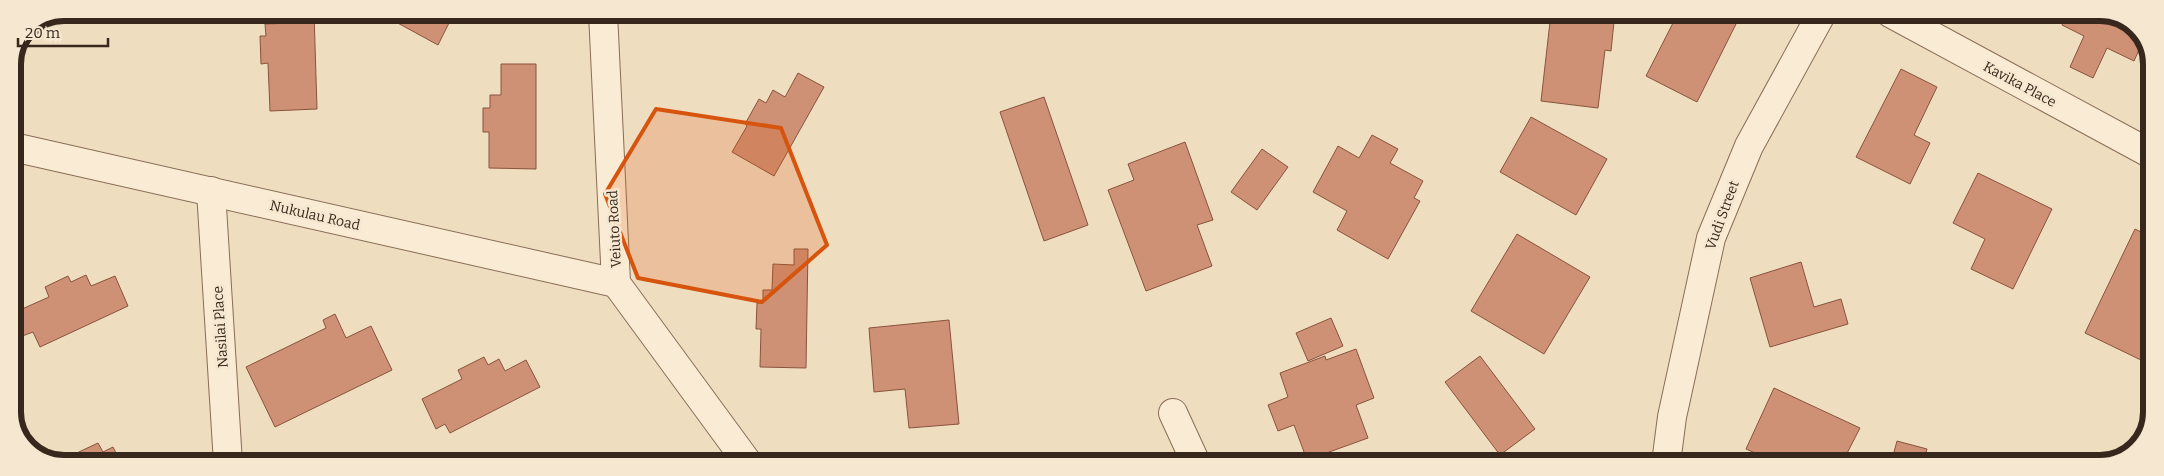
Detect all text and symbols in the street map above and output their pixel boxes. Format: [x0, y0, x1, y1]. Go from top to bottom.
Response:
scale bar [18, 15, 108, 47]
text: 20 m [25, 24, 61, 42]
street label: Kavika Place [1980, 58, 2059, 111]
street label: Vudi Street [1702, 178, 1743, 252]
street label: Veiuto Road [604, 190, 625, 268]
street label: Nukulau Road [268, 197, 362, 234]
street label: Nasilai Place [209, 285, 232, 369]

